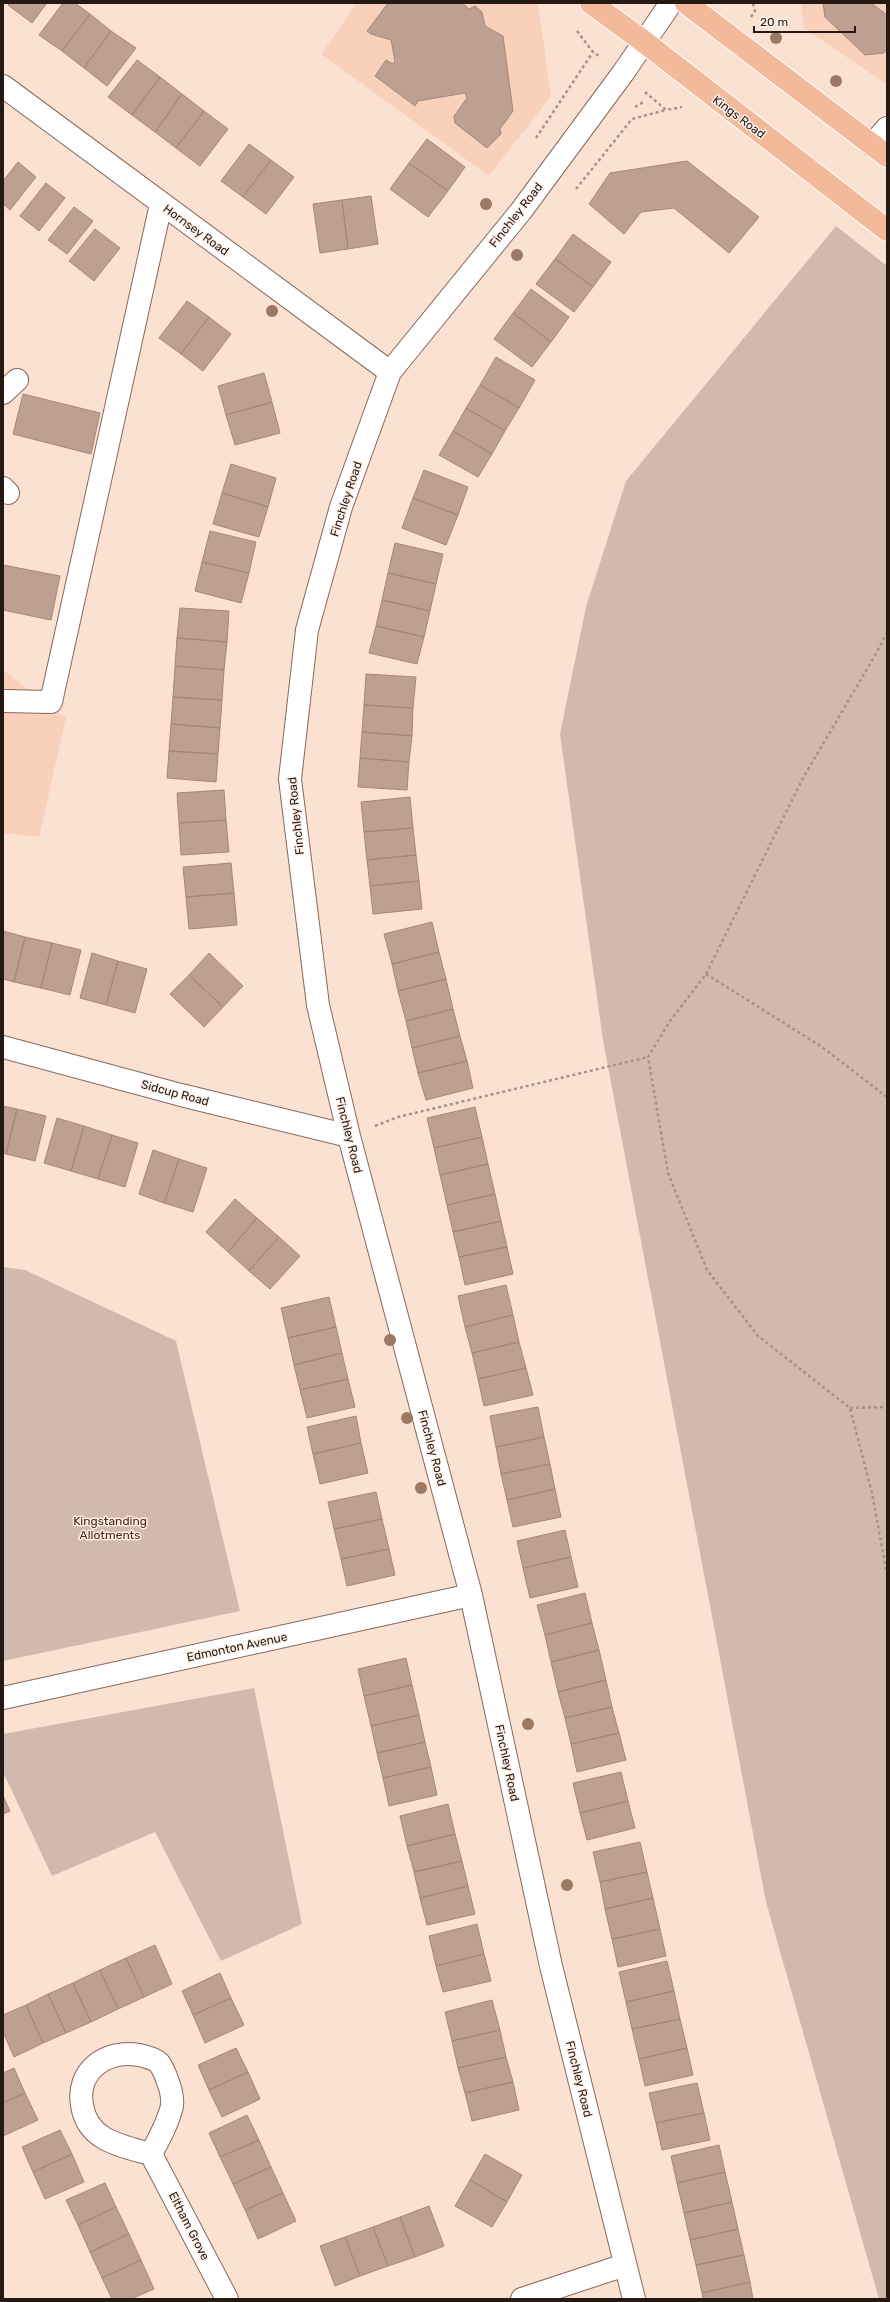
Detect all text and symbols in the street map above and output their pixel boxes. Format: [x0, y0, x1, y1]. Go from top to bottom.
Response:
scale bar [754, 8, 855, 34]
text: 20 m [760, 15, 788, 29]
street label: Kings Road [710, 93, 768, 141]
street label: Finchley Road [486, 180, 546, 250]
street label: Hornsey Road [160, 202, 232, 258]
street label: Finchley Road [327, 460, 365, 538]
street label: Finchley Road [285, 776, 307, 856]
street label: Sidcup Road [139, 1077, 211, 1109]
street label: Finchley Road [333, 1095, 365, 1175]
street label: Finchley Road [415, 1408, 449, 1488]
park label: Kingstanding Allotments [73, 1514, 147, 1542]
street label: Edmonton Avenue [185, 1629, 289, 1665]
street label: Finchley Road [492, 1723, 522, 1803]
street label: Finchley Road [563, 2039, 595, 2119]
street label: Eltham Grove [166, 2189, 212, 2263]

